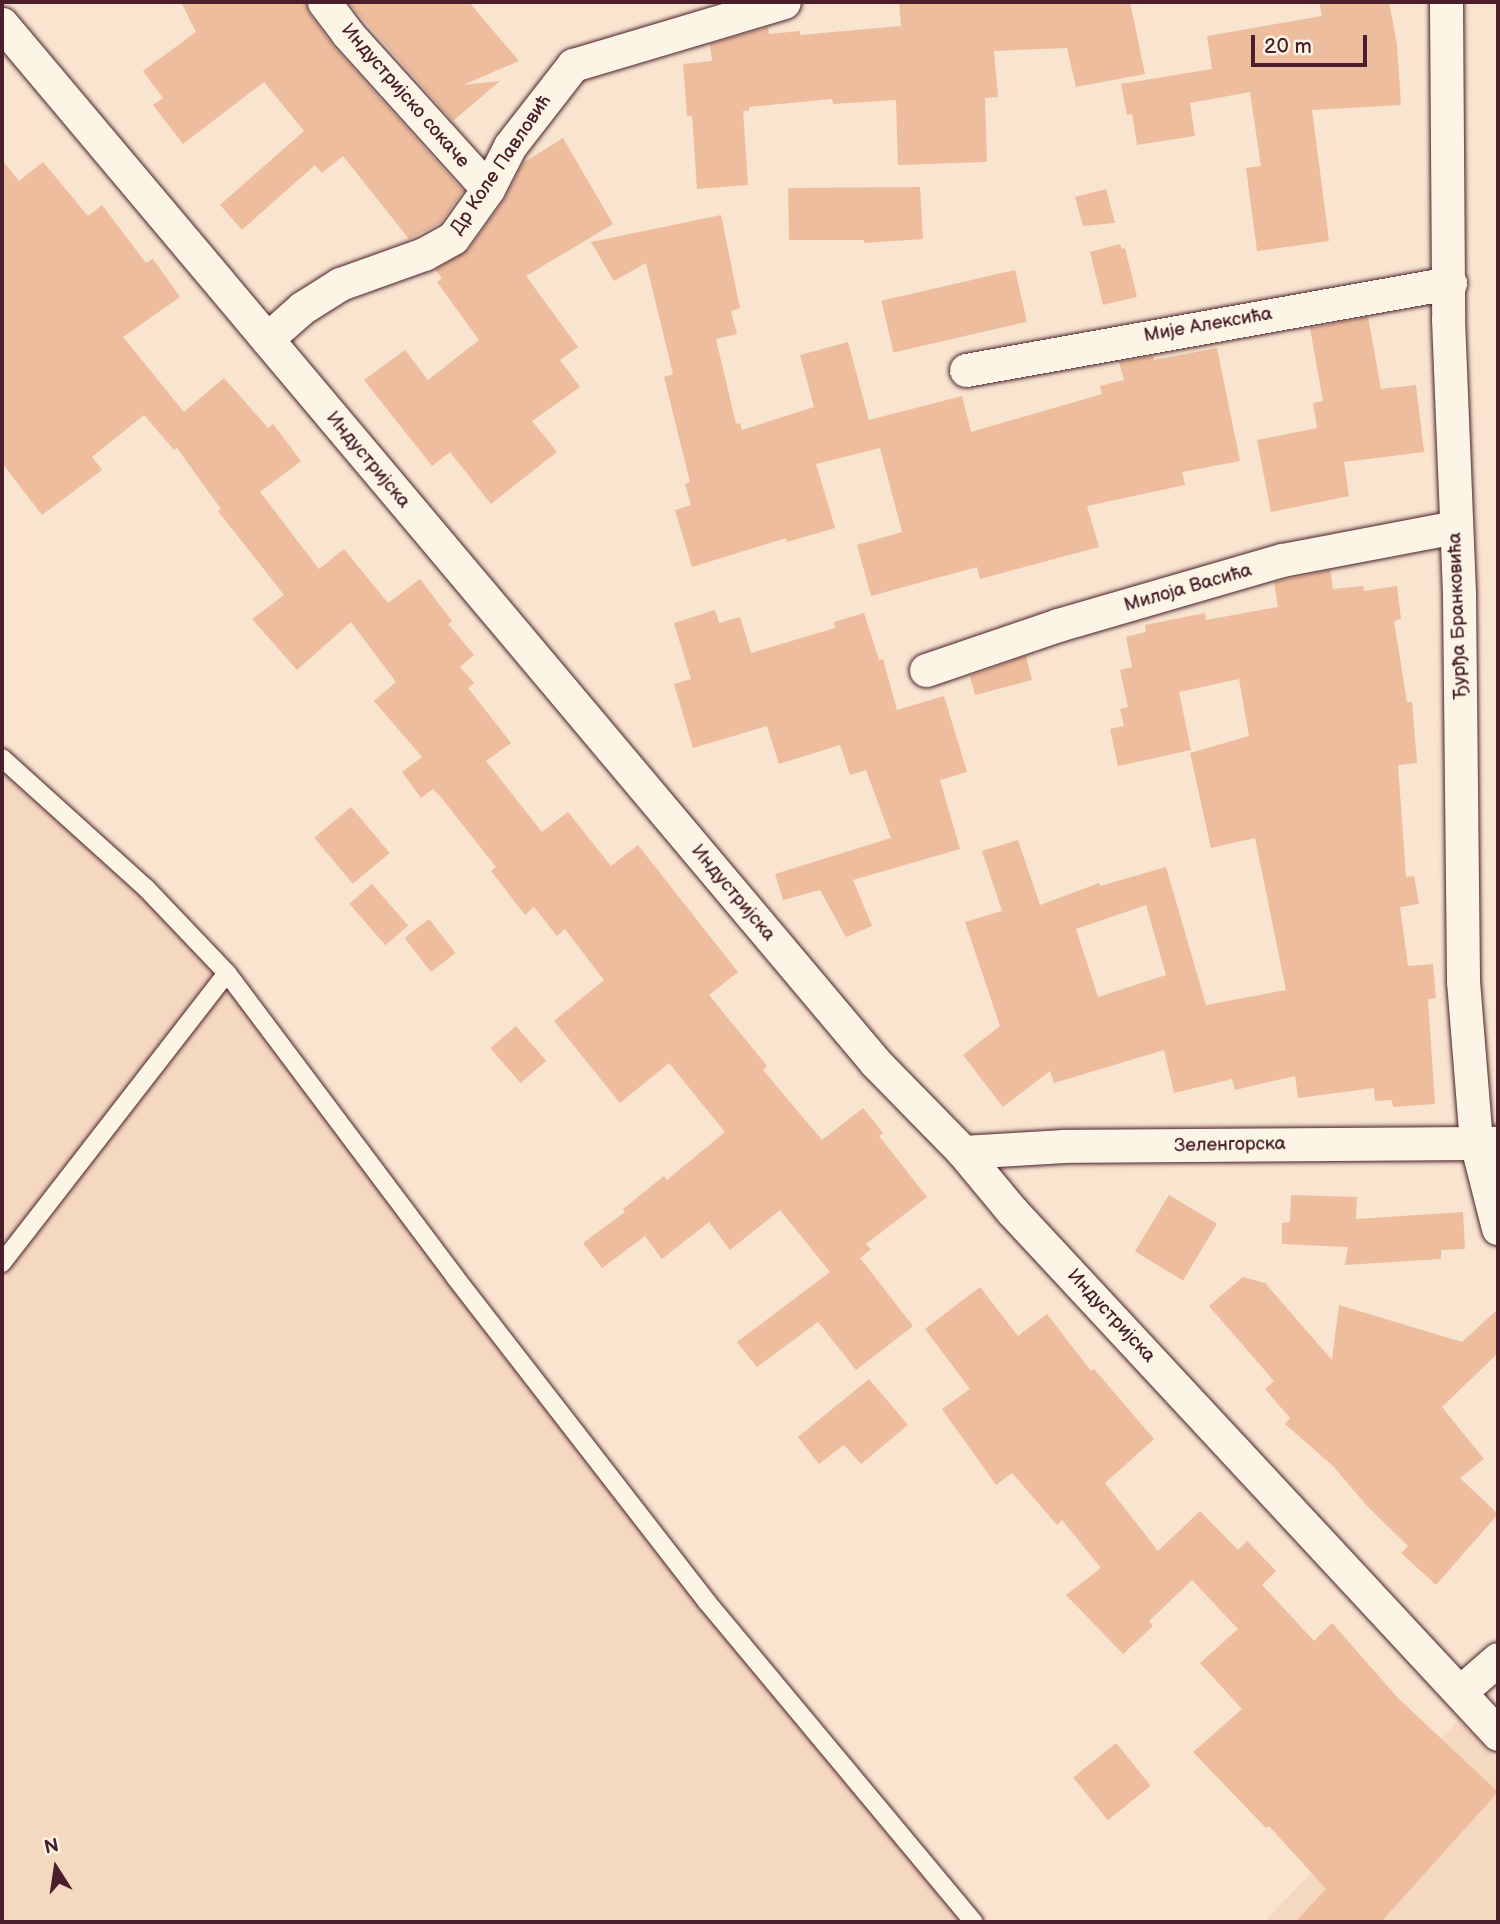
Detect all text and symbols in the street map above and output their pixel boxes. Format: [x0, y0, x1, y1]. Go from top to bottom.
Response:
street label: Индустријско сокаче [336, 19, 474, 173]
scale bar [1255, 21, 1370, 65]
text: 20 m [1264, 34, 1312, 59]
street label: Др Коле Павловић [446, 91, 556, 239]
street label: Мије Алексића [1142, 302, 1274, 348]
street label: Индустријска [321, 407, 415, 513]
street label: Ђурђа Бранковића [1444, 532, 1472, 700]
street label: Милоја Васића [1121, 559, 1255, 617]
street label: Индустријска [686, 840, 780, 946]
street label: Зеленгорска [1174, 1133, 1286, 1157]
street label: Индустријска [1062, 1265, 1160, 1367]
north arrow [21, 1833, 91, 1903]
text: N [42, 1834, 61, 1860]

